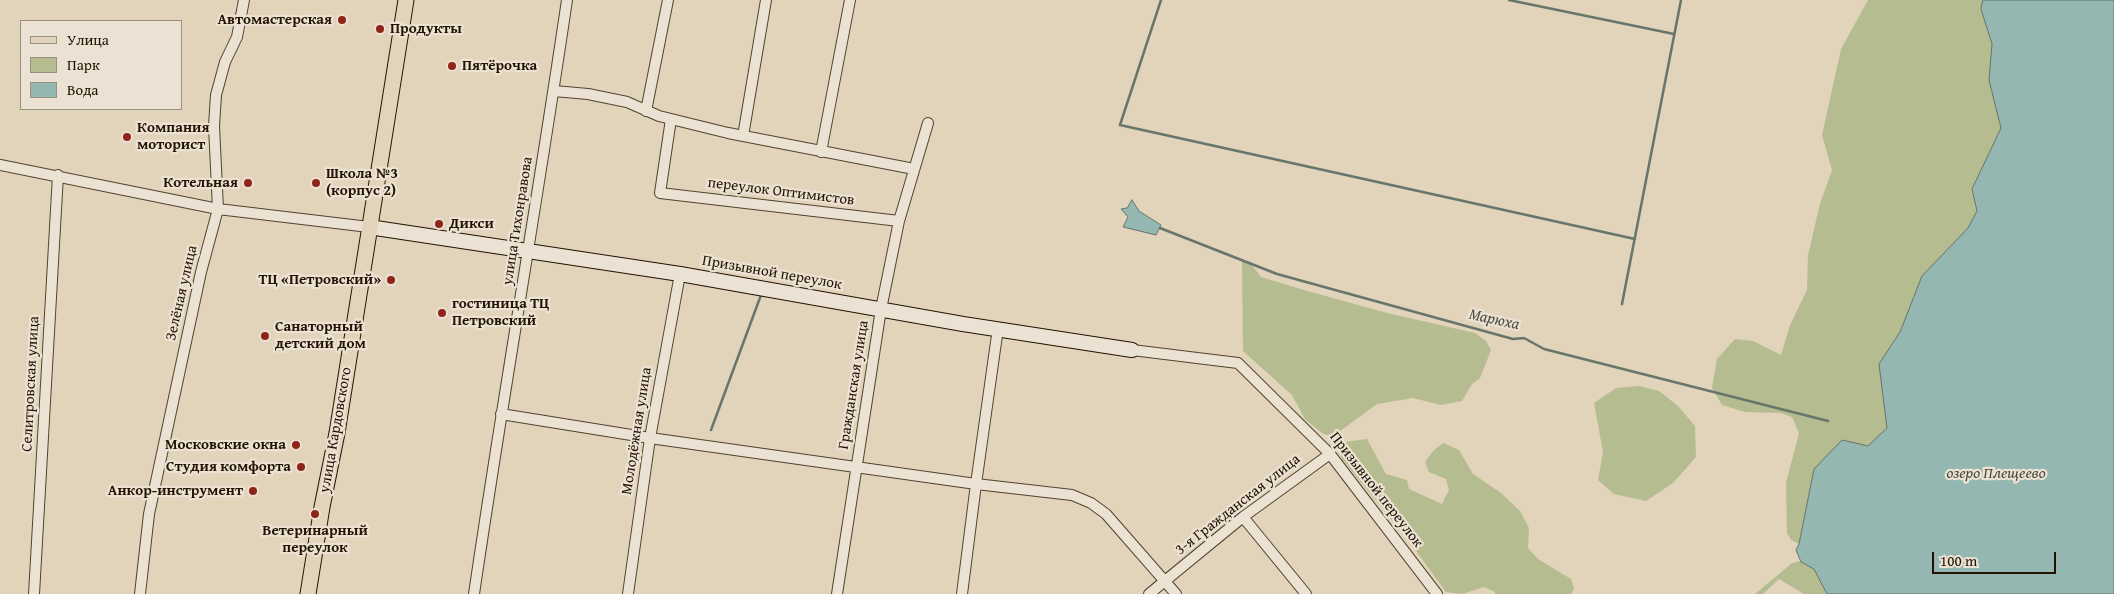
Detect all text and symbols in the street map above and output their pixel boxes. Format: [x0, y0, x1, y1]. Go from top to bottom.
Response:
place label: Автомастерская [217, 11, 332, 29]
marker: Автомастерская [336, 14, 348, 26]
legend [20, 20, 182, 110]
place label: Продукты [390, 20, 462, 38]
marker: Продукты [374, 23, 386, 35]
text: Улица [67, 29, 109, 50]
text: Парк [67, 54, 100, 75]
place label: Пятёрочка [462, 57, 537, 75]
marker: Пятёрочка [446, 60, 458, 72]
text: Вода [67, 79, 98, 100]
place label: Компания моторист [137, 119, 210, 154]
marker: Компания моторист [121, 131, 133, 143]
street label: улица Тихонравова [499, 156, 537, 286]
place label: Школа №3 (корпус 2) [326, 165, 398, 200]
place label: Котельная [163, 174, 238, 192]
street label: переулок Оптимистов [707, 174, 855, 210]
marker: Котельная [242, 177, 254, 189]
marker: Школа №3 (корпус 2) [310, 177, 322, 189]
place label: Дикси [449, 215, 494, 233]
marker: Дикси [433, 218, 445, 230]
street label: Зелёная улица [162, 244, 202, 342]
street label: Призывной переулок [701, 252, 843, 294]
place label: ТЦ «Петровский» [259, 271, 381, 289]
marker: ТЦ «Петровский» [385, 274, 397, 286]
place label: гостиница ТЦ Петровский [452, 295, 549, 330]
water label: Марюха [1467, 305, 1521, 335]
marker: гостиница ТЦ Петровский [436, 307, 448, 319]
street label: Селитровская улица [18, 316, 44, 452]
place label: Санаторный детский дом [275, 318, 366, 353]
street label: Гражданская улица [835, 319, 873, 451]
marker: Санаторный детский дом [259, 330, 271, 342]
street label: улица Кардовского [316, 366, 356, 494]
street label: Молодёжная улица [618, 366, 656, 496]
street label: Призывной переулок [1325, 429, 1427, 551]
place label: Московские окна [165, 436, 286, 454]
marker: Московские окна [290, 439, 302, 451]
street label: 3-я Гражданская улица [1172, 451, 1304, 559]
place label: Студия комфорта [166, 458, 291, 476]
marker: Студия комфорта [295, 461, 307, 473]
water label: озеро Плещеево [1946, 464, 2046, 484]
place label: Анкор-инструмент [108, 482, 243, 500]
marker: Анкор-инструмент [247, 485, 259, 497]
marker: Ветеринарный переулок [309, 508, 321, 520]
place label: Ветеринарный переулок [262, 522, 368, 557]
scale bar [1934, 542, 2058, 574]
text: 100 m [1940, 550, 1977, 571]

